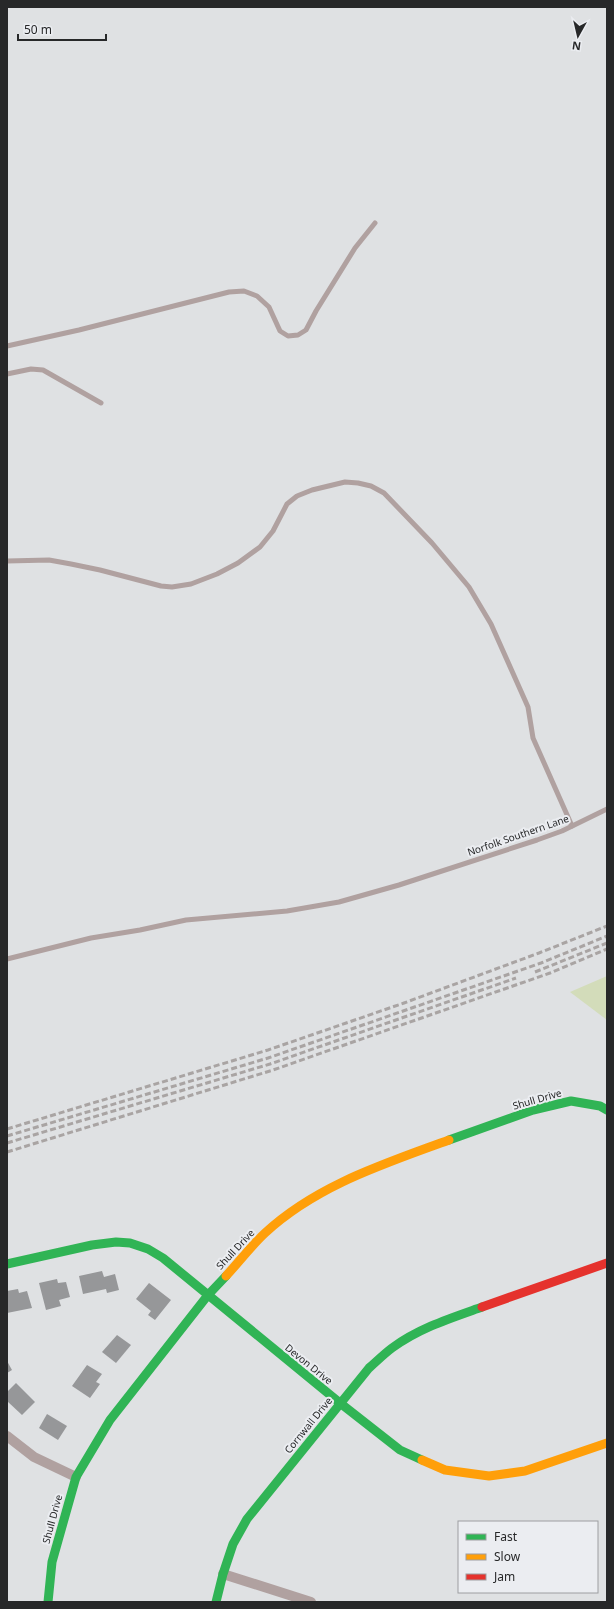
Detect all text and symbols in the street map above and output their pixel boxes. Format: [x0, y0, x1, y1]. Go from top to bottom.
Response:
scale bar [18, 16, 106, 42]
north arrow [558, 16, 598, 56]
text: 50 m [24, 21, 52, 38]
text: N [571, 38, 582, 54]
street label: Norfolk Southern Lane [465, 811, 571, 859]
street label: Shull Drive [511, 1085, 563, 1113]
street label: Shull Drive [213, 1226, 258, 1272]
street label: Devon Drive [282, 1341, 336, 1388]
street label: Cornwall Drive [281, 1394, 335, 1456]
street label: Shull Drive [39, 1493, 65, 1545]
legend [458, 1521, 598, 1593]
text: Fast [494, 1528, 518, 1545]
text: Slow [494, 1548, 521, 1565]
text: Jam [493, 1568, 515, 1585]

